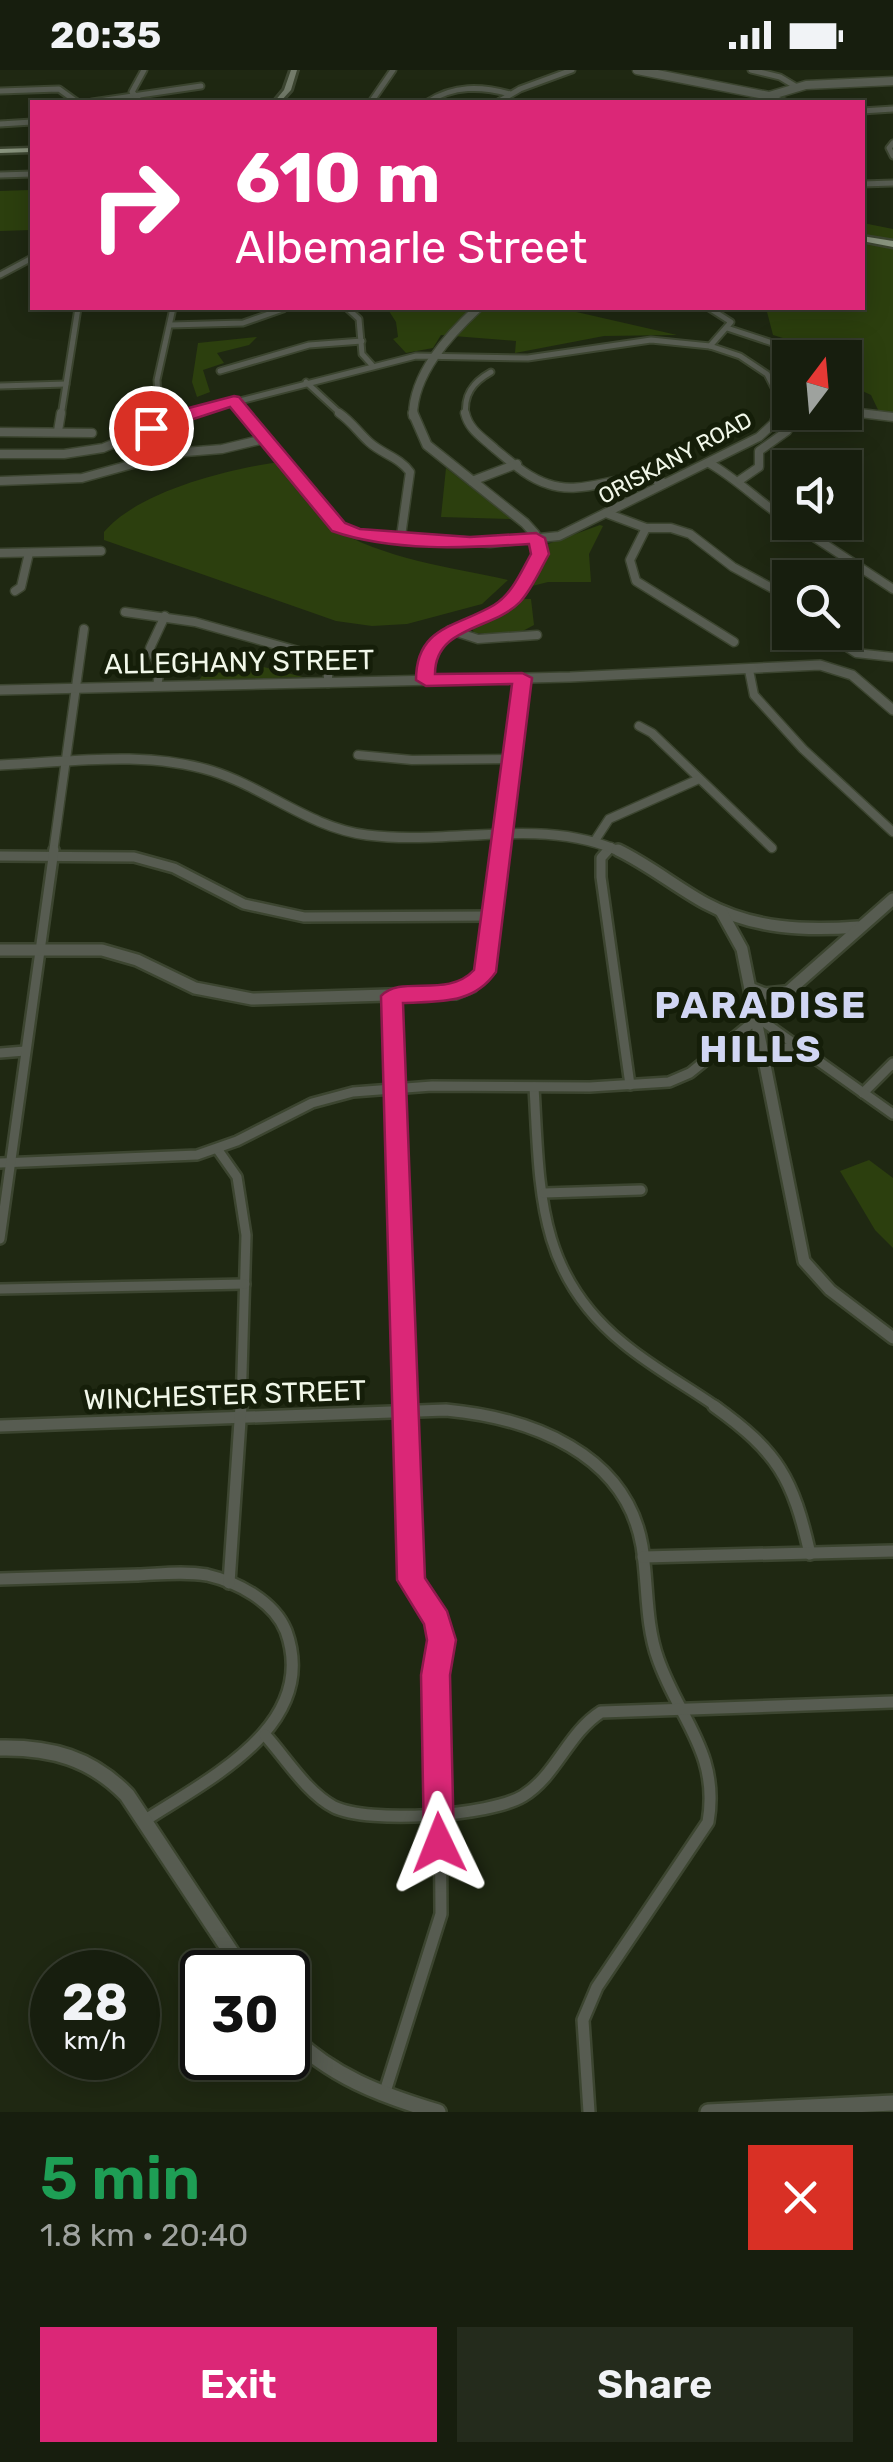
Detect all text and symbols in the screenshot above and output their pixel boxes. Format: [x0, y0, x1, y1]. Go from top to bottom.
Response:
text: 20:35 [50, 12, 161, 58]
text: 610 m [235, 137, 441, 220]
icon: right [70, 140, 200, 270]
text: Albemarle Street [235, 221, 587, 274]
north arrow [772, 340, 862, 430]
map controls [772, 340, 862, 650]
pin [109, 386, 194, 471]
icon: arrive [124, 401, 179, 456]
street label: ORISKANY ROAD [594, 406, 756, 510]
button: sound [772, 450, 862, 540]
button: search [772, 560, 862, 650]
street label: ALLEGHANY STREET [104, 643, 374, 681]
district label: PARADISE HILLS [654, 982, 868, 1072]
street label: WINCHESTER STREET [83, 1374, 367, 1416]
position arrow [387, 1791, 491, 1895]
speed limit sign: 30 [180, 1950, 310, 2080]
text: 28 [62, 1973, 128, 2033]
text: km/h [64, 2026, 126, 2055]
text: 5 min [40, 2143, 200, 2214]
button: close [748, 2145, 853, 2250]
text: 1.8 km · 20:40 [40, 2216, 248, 2254]
button: Exit [40, 2327, 437, 2442]
button: Share [457, 2327, 853, 2442]

